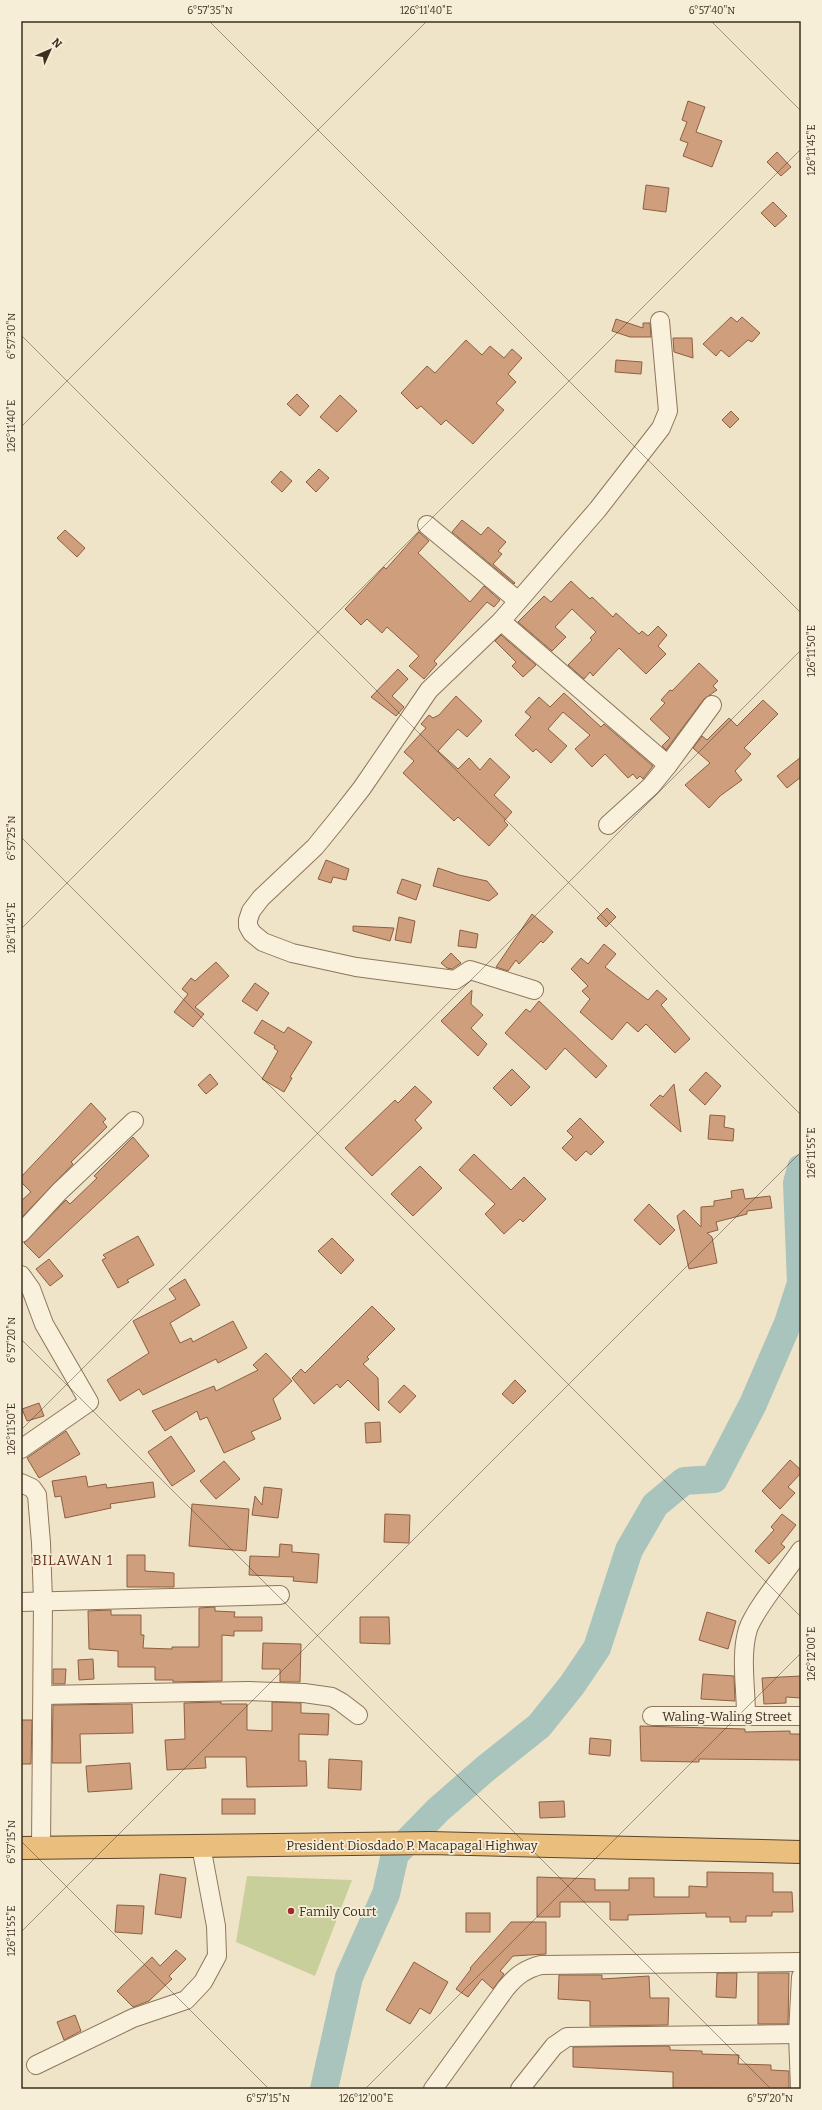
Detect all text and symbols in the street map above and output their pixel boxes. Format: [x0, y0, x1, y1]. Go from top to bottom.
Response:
text: 6°57'35"N [187, 5, 233, 17]
text: 126°11'40"E [400, 5, 452, 17]
text: 6°57'40"N [689, 5, 735, 17]
north arrow [30, 30, 70, 70]
text: N [49, 36, 65, 51]
text: 126°11'45"E [806, 124, 818, 176]
text: 6°57'30"N [6, 313, 18, 359]
text: 126°11'40"E [6, 400, 18, 452]
text: 126°11'50"E [806, 625, 818, 677]
text: 6°57'25"N [6, 815, 18, 861]
text: 126°11'45"E [6, 902, 18, 954]
text: 126°11'55"E [806, 1128, 818, 1178]
text: 6°57'20"N [6, 1317, 18, 1363]
text: 126°11'50"E [6, 1403, 18, 1455]
district label: BILAWAN 1 [33, 1552, 113, 1569]
text: 126°12'00"E [806, 1627, 818, 1681]
street label: Waling-Waling Street [662, 1709, 792, 1724]
text: 6°57'15"N [6, 1820, 18, 1864]
street label: President Diosdado P. Macapagal Highway [286, 1838, 538, 1853]
place label: Family Court [299, 1904, 377, 1919]
text: 126°11'55"E [6, 1906, 18, 1956]
marker: Family Court [286, 1906, 296, 1916]
text: 6°57'15"N [246, 2093, 290, 2105]
text: 126°12'00"E [339, 2093, 393, 2105]
text: 6°57'20"N [747, 2093, 793, 2105]

